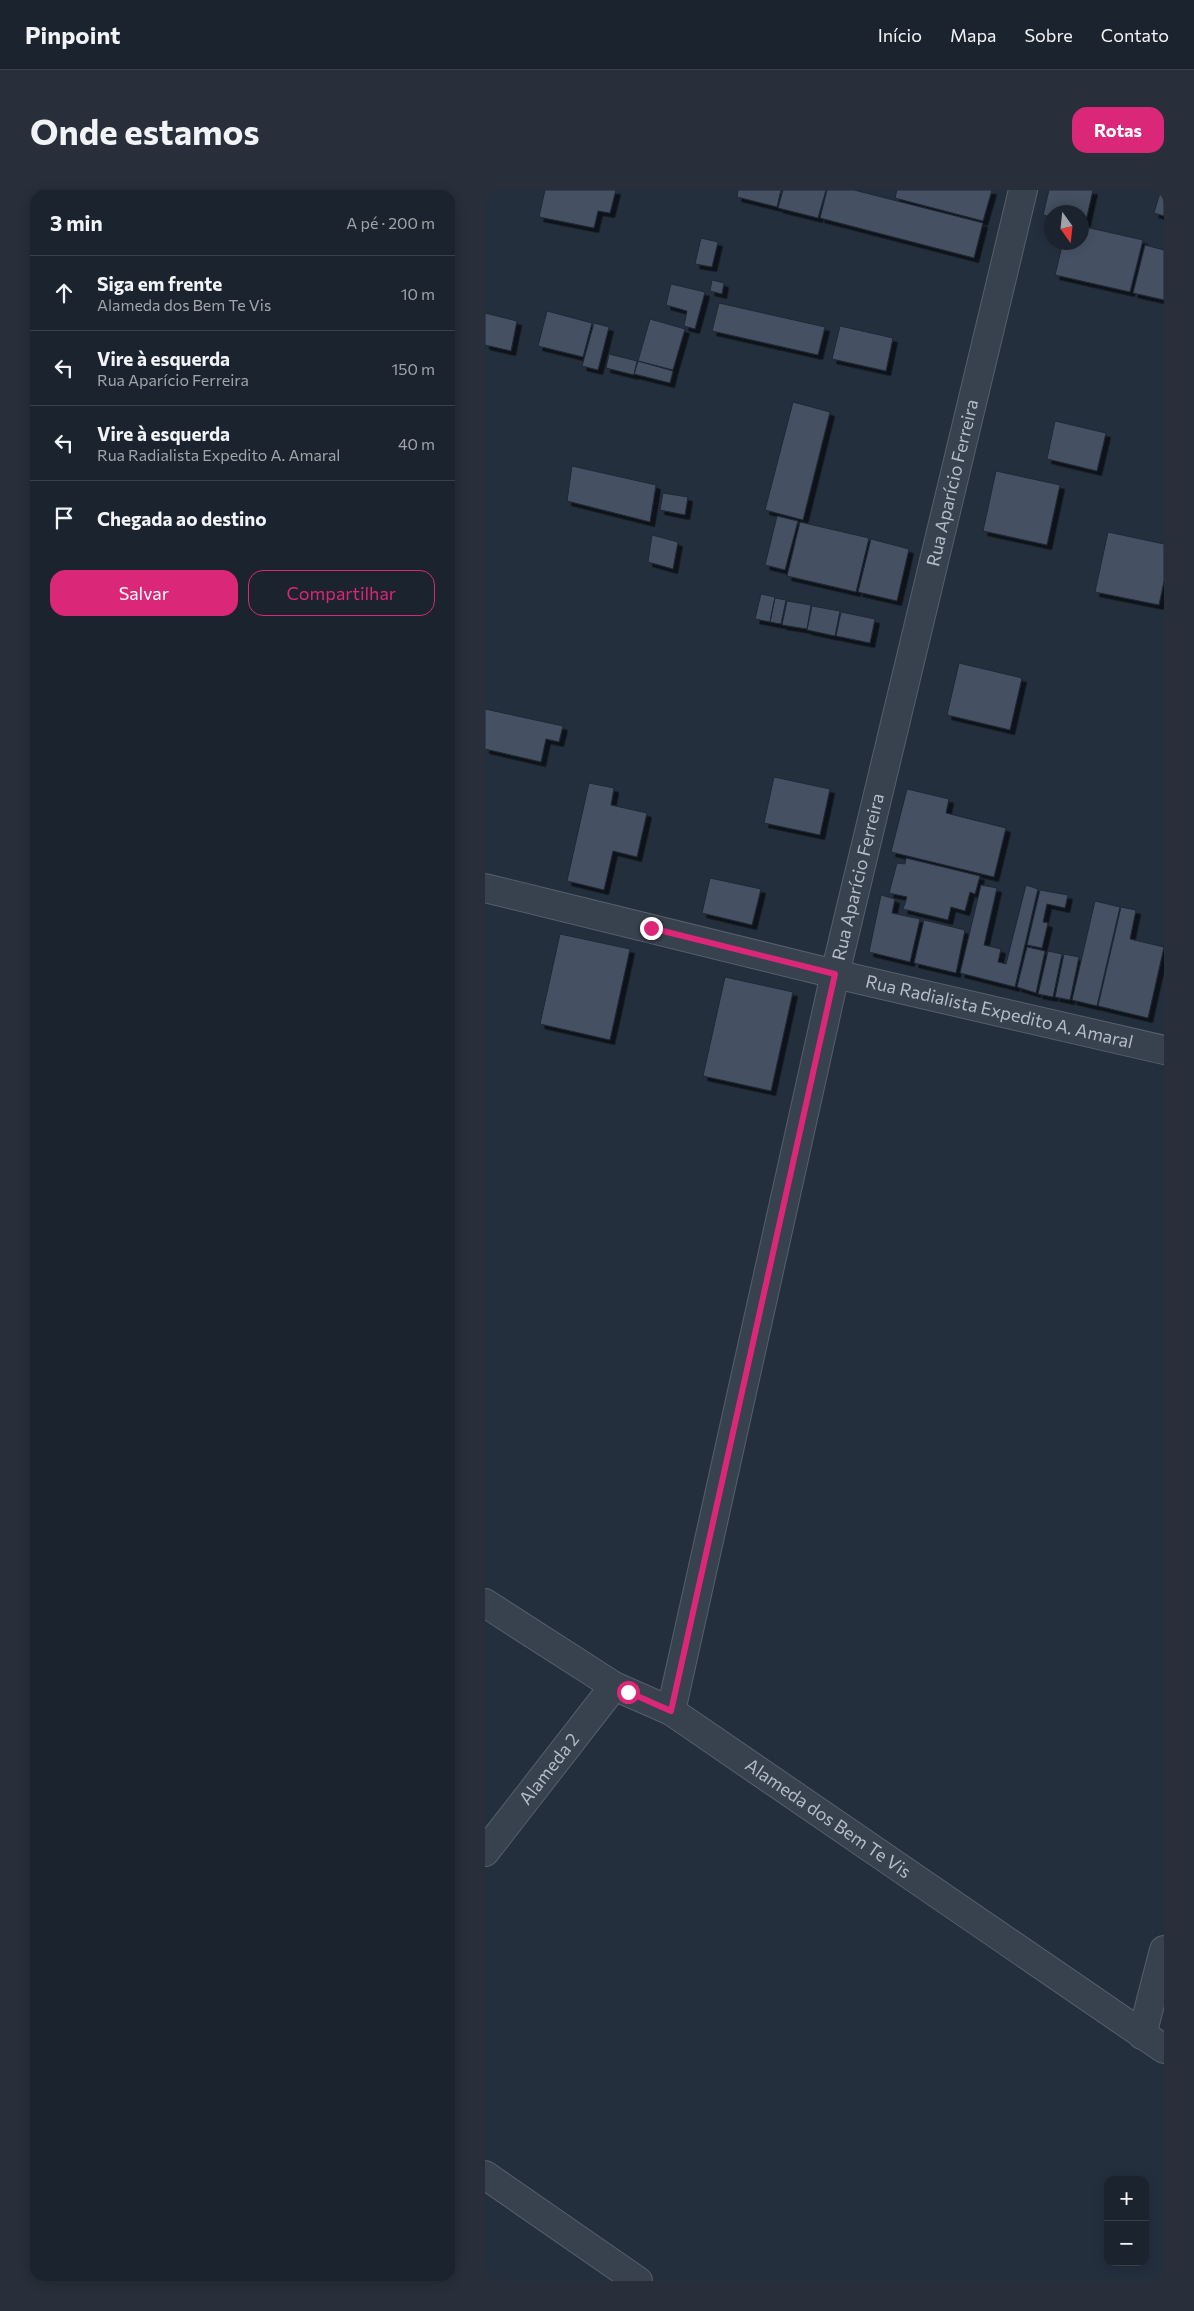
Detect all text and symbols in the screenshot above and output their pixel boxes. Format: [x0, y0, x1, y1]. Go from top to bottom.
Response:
text: Pinpoint [25, 20, 120, 49]
text: Início [878, 24, 922, 46]
text: Mapa [950, 24, 996, 46]
text: Sobre [1024, 24, 1073, 46]
text: Contato [1101, 24, 1169, 46]
button: Rotas [1072, 107, 1164, 153]
text: Onde estamos [30, 109, 260, 152]
north arrow [1044, 205, 1089, 250]
text: 3 min [50, 210, 103, 235]
text: A pé · 200 m [346, 213, 435, 232]
text: Siga em frente [97, 272, 222, 295]
icon: ahead [50, 279, 78, 307]
text: 10 m [401, 284, 435, 303]
text: Alameda dos Bem Te Vis [97, 295, 271, 314]
text: Vire à esquerda [97, 347, 230, 370]
icon: left [50, 354, 78, 382]
text: 150 m [392, 359, 435, 378]
text: Rua Aparício Ferreira [97, 370, 249, 389]
street label: Rua Aparício Ferreira [921, 397, 982, 568]
text: Vire à esquerda [97, 422, 230, 445]
icon: left [50, 429, 78, 457]
text: 40 m [398, 434, 435, 453]
text: Rua Radialista Expedito A. Amaral [97, 445, 340, 464]
icon: arrive [50, 504, 78, 532]
text: Chegada ao destino [97, 507, 267, 530]
button: Salvar [50, 570, 238, 616]
button: Compartilhar [248, 570, 435, 616]
street label: Rua Aparício Ferreira [827, 791, 888, 962]
route end [640, 917, 663, 940]
street label: Rua Radialista Expedito A. Amaral [863, 969, 1135, 1053]
route start [617, 1681, 640, 1704]
street label: Alameda 2 [514, 1728, 583, 1809]
street label: Alameda dos Bem Te Vis [741, 1753, 916, 1882]
map controls [1104, 2176, 1149, 2266]
button: + [1104, 2176, 1149, 2221]
button: − [1104, 2221, 1149, 2266]

